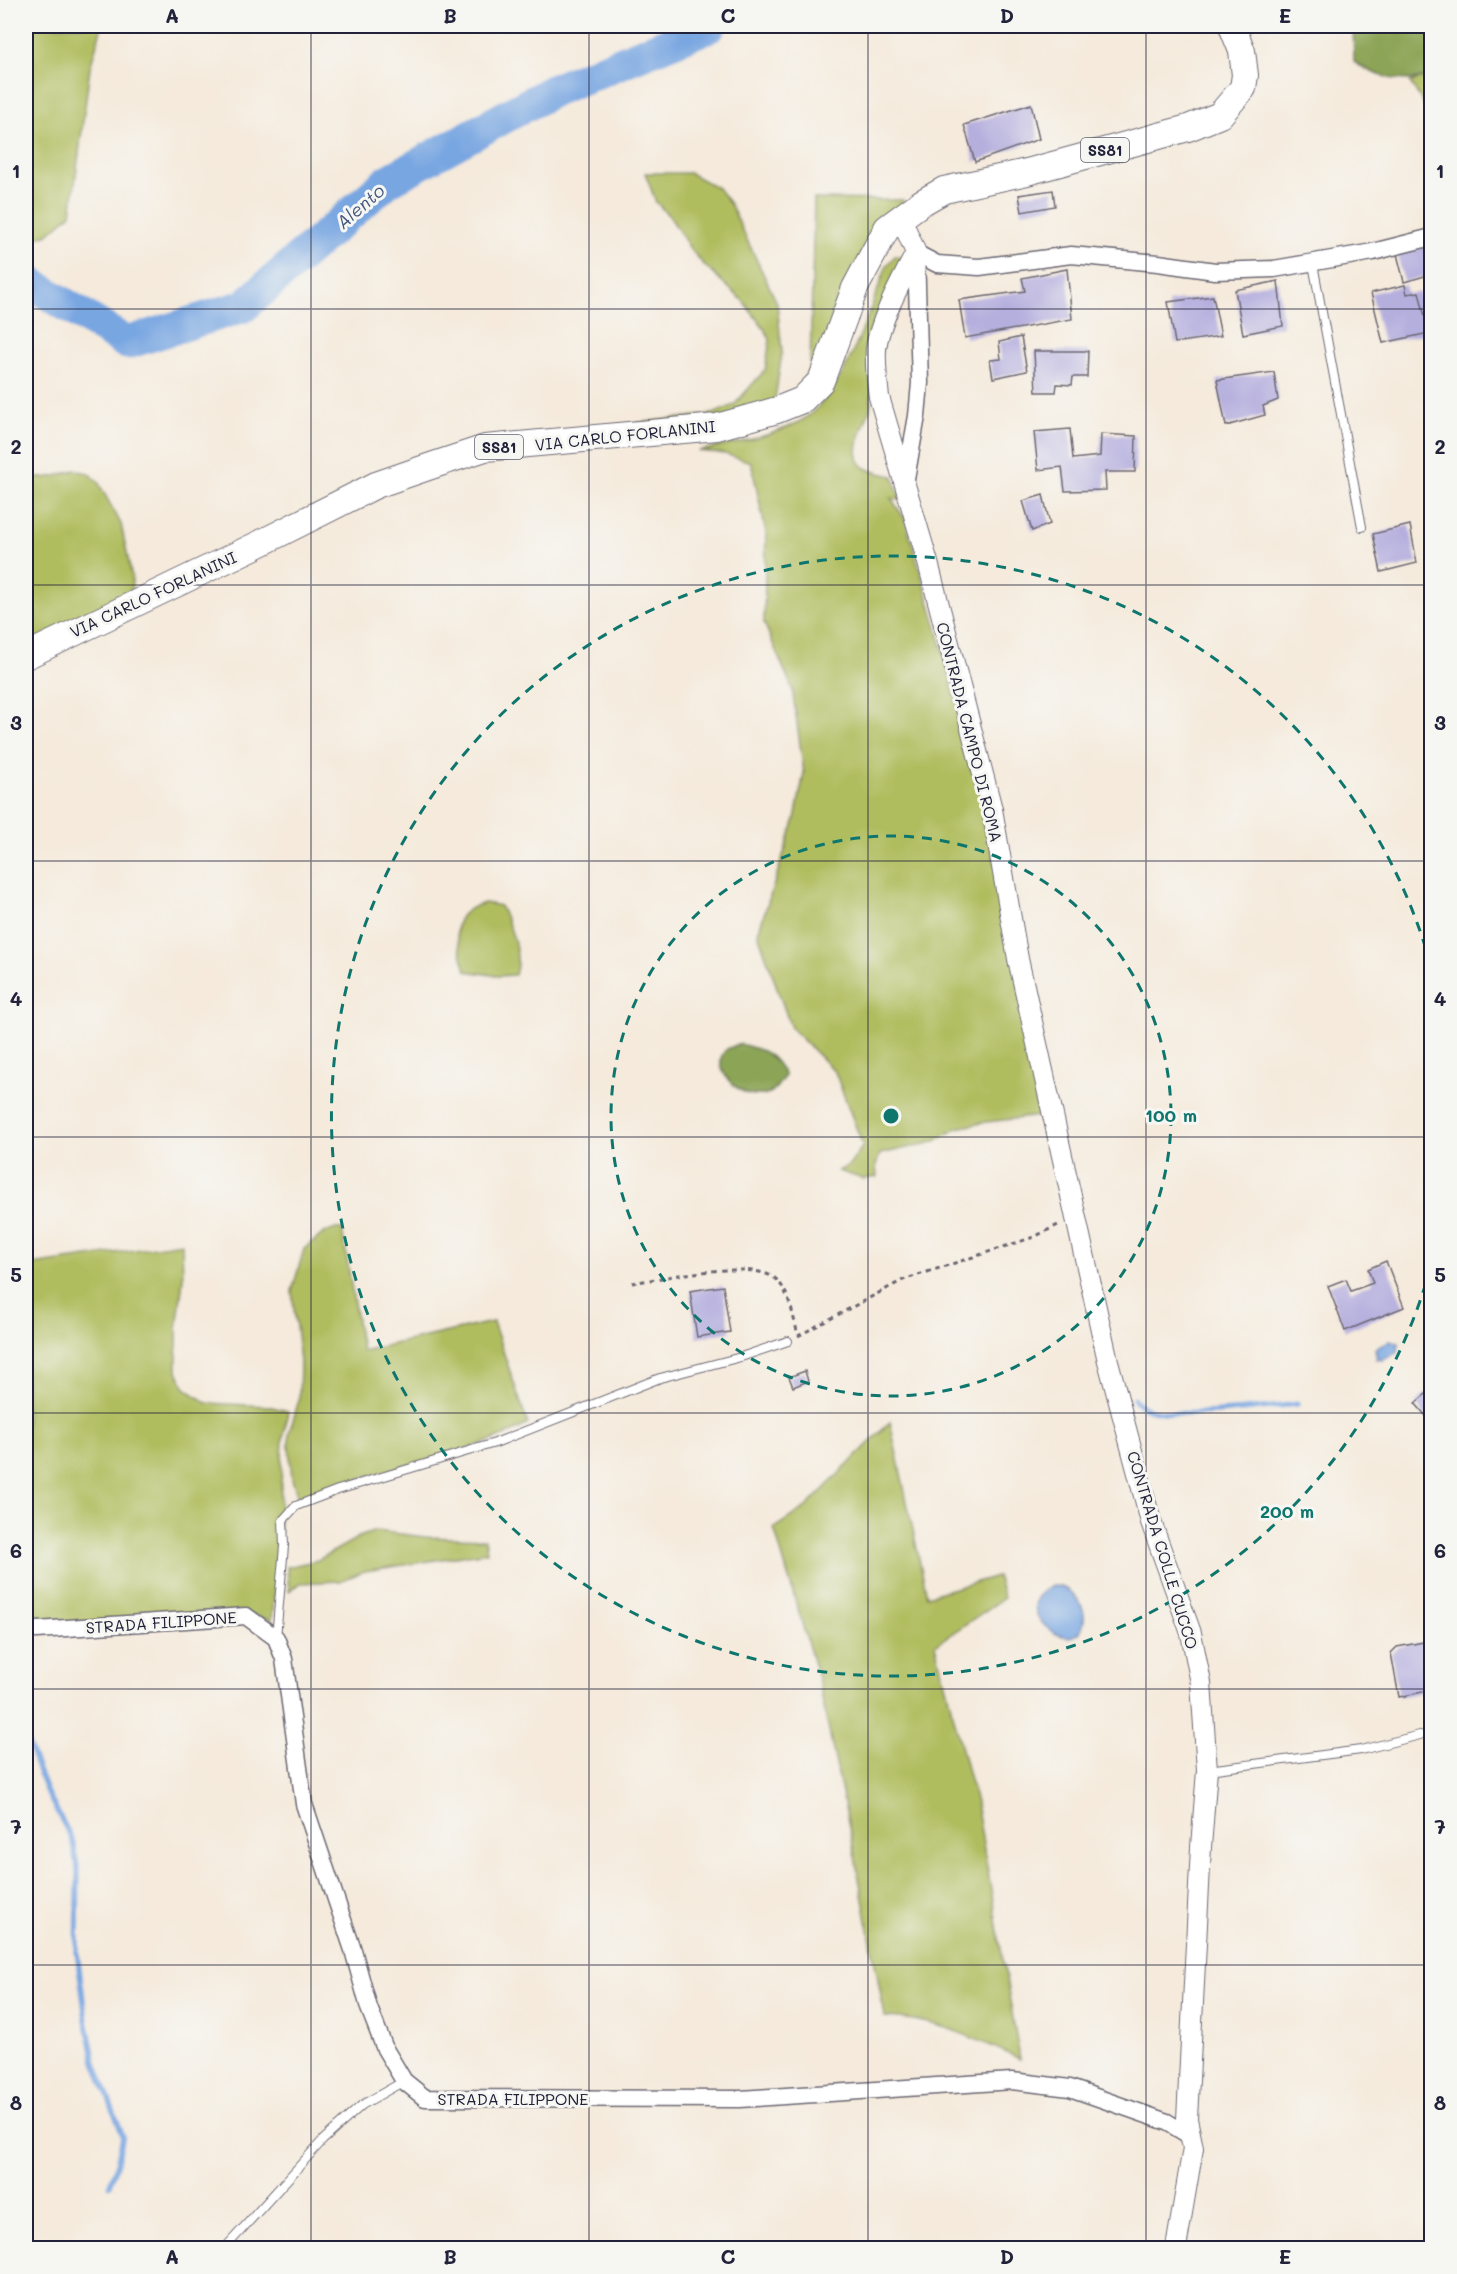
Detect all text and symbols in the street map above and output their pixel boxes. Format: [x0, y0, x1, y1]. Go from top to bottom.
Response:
text: A [165, 2, 179, 28]
text: B [443, 2, 457, 28]
text: C [721, 2, 736, 28]
text: D [1000, 2, 1014, 28]
text: E [1279, 2, 1291, 28]
road number: SS81 [1081, 138, 1129, 162]
text: 1 [12, 157, 20, 183]
text: 1 [1436, 157, 1444, 183]
water label: Alento [331, 178, 390, 234]
street label: VIA CARLO FORLANINI [534, 415, 716, 455]
text: 2 [10, 433, 22, 459]
text: 2 [1434, 433, 1446, 459]
road number: SS81 [475, 435, 523, 459]
street label: VIA CARLO FORLANINI [66, 546, 240, 642]
street label: CONTRADA CAMPO DI ROMA [932, 620, 1008, 844]
text: 3 [10, 709, 22, 735]
text: 3 [1434, 709, 1446, 735]
text: 4 [10, 985, 23, 1011]
text: 4 [1434, 985, 1447, 1011]
text: 100 m [1145, 1103, 1197, 1127]
centre of rings [881, 1106, 901, 1126]
text: 5 [10, 1261, 22, 1287]
text: 5 [1434, 1261, 1446, 1287]
street label: CONTRADA COLLE CUCCO [1123, 1448, 1203, 1652]
text: 200 m [1260, 1499, 1314, 1523]
text: 6 [10, 1537, 22, 1563]
text: 6 [1434, 1537, 1446, 1563]
street label: STRADA FILIPPONE [85, 1606, 237, 1638]
text: 7 [10, 1813, 22, 1839]
text: 7 [1434, 1813, 1446, 1839]
street label: STRADA FILIPPONE [437, 2088, 589, 2109]
text: 8 [10, 2089, 22, 2115]
text: 8 [1434, 2089, 1446, 2115]
text: A [165, 2243, 179, 2269]
text: B [443, 2243, 457, 2269]
text: C [721, 2243, 736, 2269]
text: D [1000, 2243, 1014, 2269]
text: E [1279, 2243, 1291, 2269]

